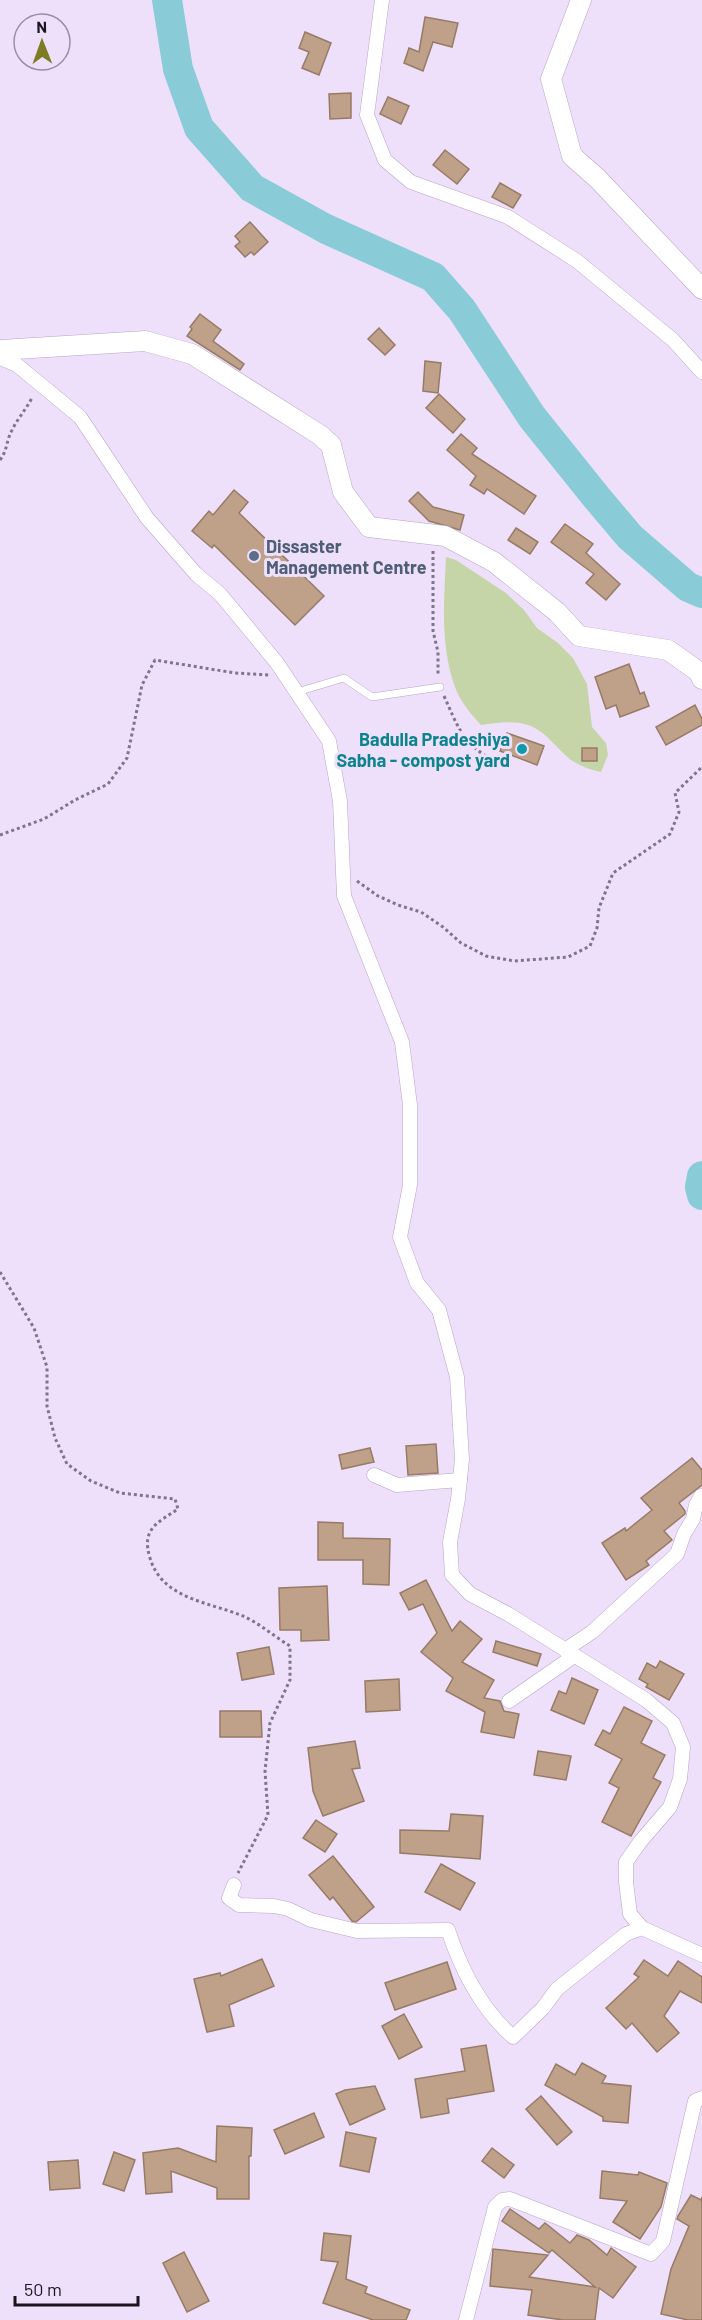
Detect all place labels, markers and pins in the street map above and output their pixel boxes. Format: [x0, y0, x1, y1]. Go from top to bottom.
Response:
place label: Dissaster Management Centre [266, 535, 427, 578]
marker: Dissaster Management Centre [247, 549, 261, 563]
place label: Badulla Pradeshiya Sabha - compost yard [337, 728, 510, 771]
marker: Badulla Pradeshiya Sabha - compost yard [515, 742, 529, 756]

